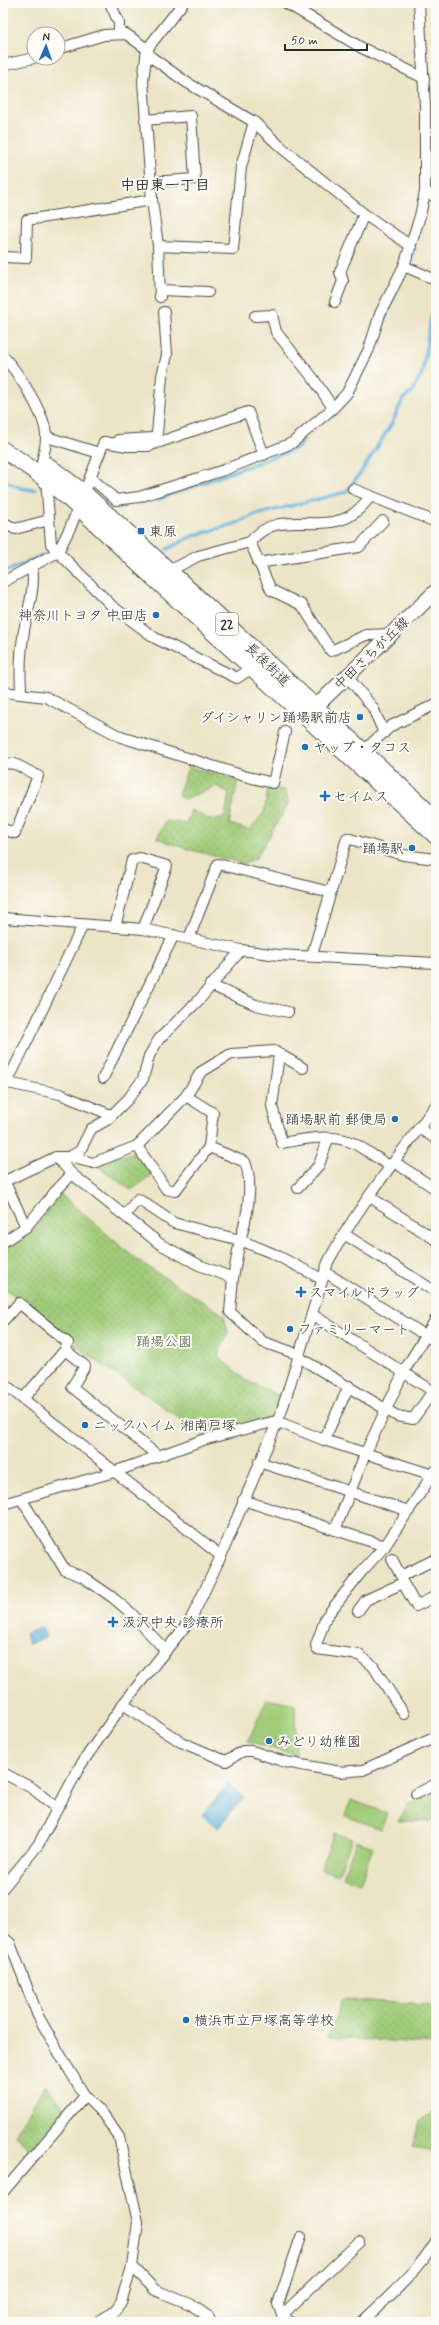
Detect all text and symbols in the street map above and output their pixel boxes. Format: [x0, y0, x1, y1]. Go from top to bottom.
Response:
north arrow [26, 26, 66, 66]
scale bar [285, 26, 367, 52]
text: N [42, 30, 50, 44]
text: 50 m [291, 33, 318, 49]
district label: 中田東一丁目 [120, 176, 210, 196]
place label: 東原 [149, 523, 177, 541]
marker: 東原 [136, 526, 146, 536]
place label: 神奈川トヨタ 中田店 [18, 607, 148, 625]
marker: 神奈川トヨタ 中田店 [151, 610, 161, 620]
road number: 22 [216, 613, 238, 635]
street label: 中田さちが丘線 [330, 613, 413, 694]
street label: 長後街道 [241, 639, 294, 691]
place label: ダイシャリン踊場駅前店 [200, 709, 352, 727]
marker: ダイシャリン踊場駅前店 [355, 712, 365, 722]
place label: ヤップ・タコス [313, 739, 411, 757]
marker: ヤップ・タコス [300, 742, 310, 752]
place label: セイムス [333, 788, 388, 806]
marker: セイムス [320, 791, 330, 801]
place label: 踊場駅 [362, 840, 404, 858]
marker: 踊場駅 [407, 843, 417, 853]
place label: 踊場駅前 郵便局 [285, 1111, 387, 1129]
marker: 踊場駅前 郵便局 [390, 1114, 400, 1124]
place label: スマイルドラッグ [309, 1284, 419, 1302]
marker: スマイルドラッグ [296, 1287, 306, 1297]
place label: ファミリーマート [298, 1321, 410, 1339]
marker: ファミリーマート [285, 1324, 295, 1334]
park label: 踊場公園 [136, 1333, 192, 1351]
place label: ニックハイム 湘南戸塚 [93, 1417, 236, 1435]
marker: ニックハイム 湘南戸塚 [80, 1420, 90, 1430]
place label: 汲沢中央 診療所 [122, 1614, 224, 1632]
marker: 汲沢中央 診療所 [107, 1616, 119, 1628]
place label: みどり幼稚園 [277, 1733, 361, 1751]
marker: みどり幼稚園 [264, 1736, 274, 1746]
place label: 横浜市立戸塚高等学校 [194, 2012, 334, 2030]
marker: 横浜市立戸塚高等学校 [181, 2015, 191, 2025]

